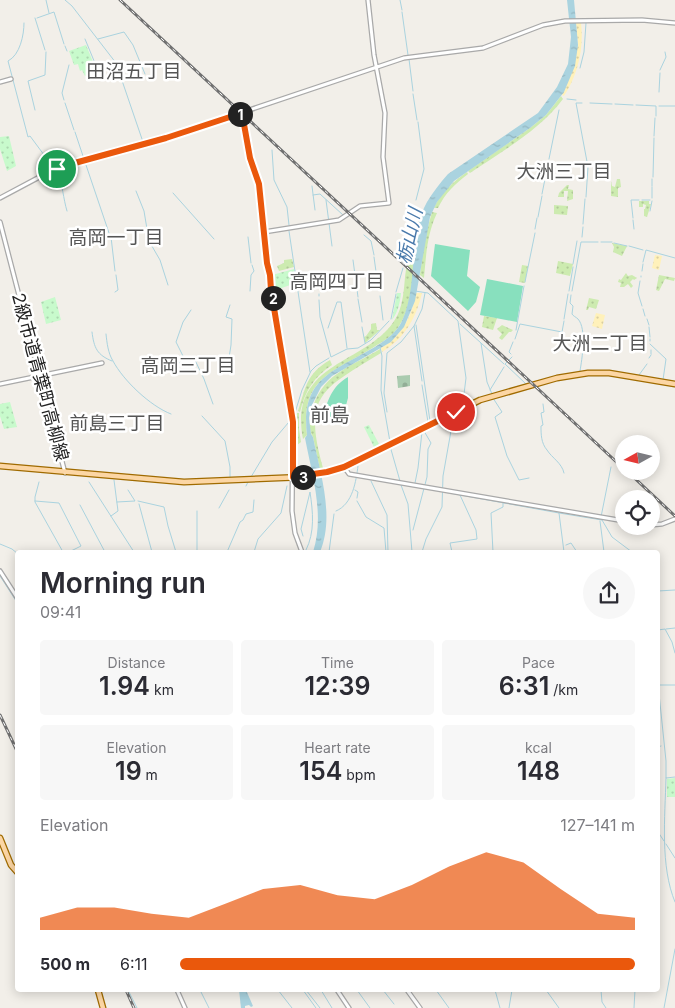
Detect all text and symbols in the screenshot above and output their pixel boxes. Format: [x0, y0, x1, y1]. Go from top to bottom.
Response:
district label: 田沼五丁目 [86, 60, 182, 83]
pin: 1 [228, 102, 252, 126]
text: 1 [237, 106, 244, 123]
pin [36, 148, 78, 190]
icon: arrive [43, 155, 71, 183]
district label: 大洲三丁目 [516, 160, 612, 183]
water label: 栃山川 [392, 204, 428, 266]
district label: 高岡一丁目 [68, 226, 164, 249]
district label: 高岡四丁目 [289, 270, 385, 293]
pin: 2 [260, 286, 286, 310]
text: 2 [269, 290, 278, 307]
street label: 2級市道青葉町高柳線 [8, 291, 73, 463]
district label: 大洲二丁目 [552, 332, 648, 355]
district label: 高岡三丁目 [140, 354, 236, 377]
pin [435, 391, 477, 433]
icon: check [442, 398, 470, 426]
district label: 前島 [310, 403, 350, 427]
district label: 前島三丁目 [69, 412, 165, 435]
north arrow [615, 435, 660, 480]
map controls [615, 435, 660, 535]
pin: 3 [290, 464, 316, 490]
text: 3 [299, 469, 308, 486]
button: locate [615, 490, 660, 535]
text: Morning run [40, 566, 206, 600]
button: share [583, 567, 635, 619]
text: 09:41 [40, 602, 81, 622]
text: Distance [108, 654, 165, 671]
text: Time [321, 654, 354, 671]
text: Pace [522, 654, 555, 671]
text: 1.94 [99, 671, 150, 701]
text: 12:39 [304, 671, 371, 701]
text: 6:31 [499, 671, 549, 701]
text: km [150, 681, 174, 698]
text: /km [549, 681, 578, 698]
text: Elevation [107, 739, 167, 756]
text: Heart rate [304, 739, 371, 756]
text: kcal [525, 739, 552, 756]
text: 19 [115, 756, 142, 786]
text: 154 [299, 756, 342, 786]
text: 148 [517, 756, 560, 786]
text: m [142, 766, 158, 783]
text: bpm [342, 766, 376, 783]
text: Elevation [40, 815, 109, 835]
text: 127–141 m [560, 815, 635, 835]
text: 500 m [40, 954, 90, 974]
text: 6:11 [120, 954, 148, 974]

